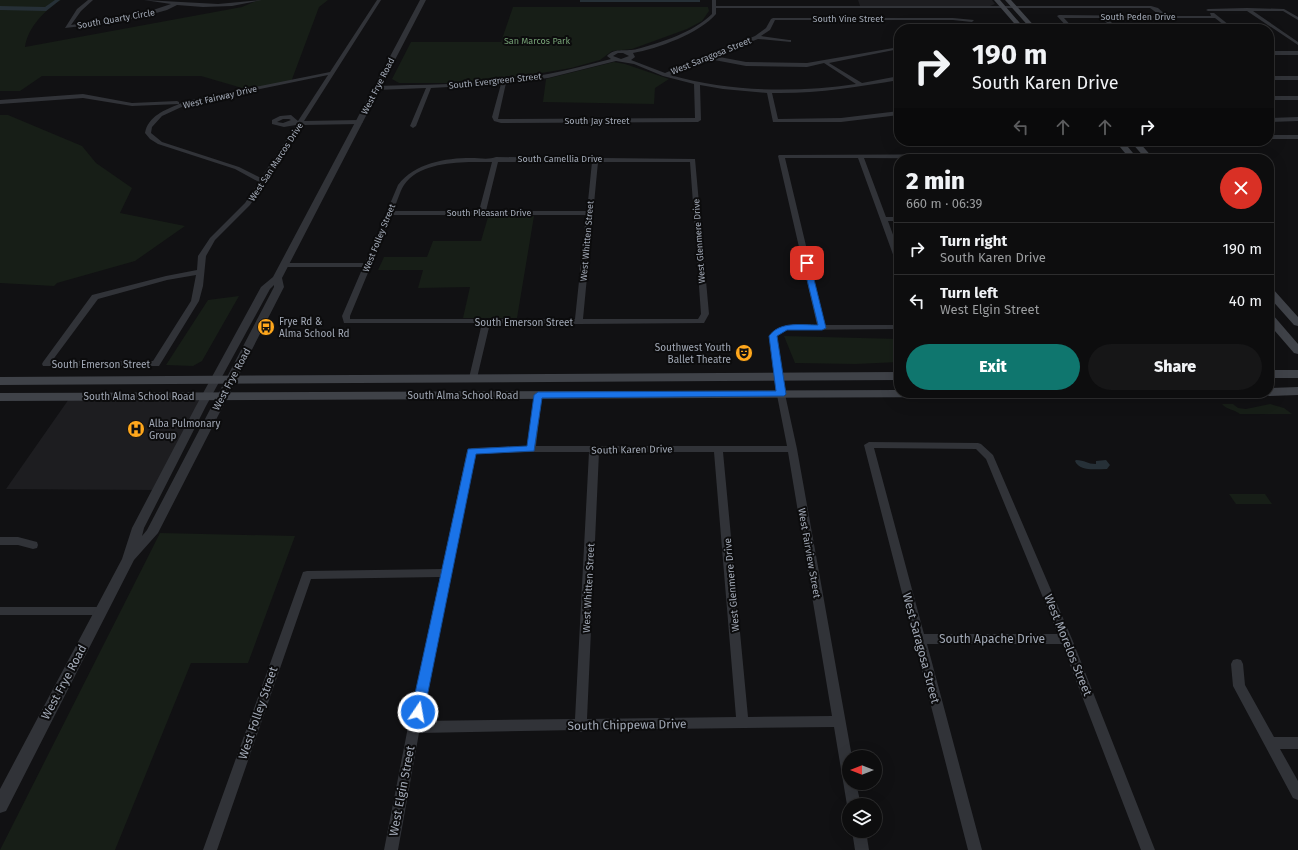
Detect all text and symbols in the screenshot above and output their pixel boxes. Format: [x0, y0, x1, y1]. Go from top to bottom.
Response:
street label: South Quarty Circle [76, 7, 156, 31]
street label: South Peden Drive [1100, 12, 1176, 22]
street label: South Vine Street [813, 14, 884, 24]
street label: West Saragosa Street [670, 35, 753, 77]
park label: San Marcos Park [504, 36, 571, 46]
text: 190 m [972, 38, 1047, 71]
icon: right [906, 40, 958, 92]
street label: West Frye Road [359, 56, 397, 116]
street label: South Evergreen Street [448, 71, 543, 91]
text: South Karen Drive [972, 72, 1119, 94]
street label: West Fairway Drive [182, 84, 258, 110]
street label: South Jay Street [564, 116, 630, 126]
icon: left [1010, 116, 1032, 138]
icon: ahead [1052, 116, 1074, 138]
icon: ahead [1094, 116, 1116, 138]
icon: right [1136, 116, 1158, 138]
street label: West San Marcos Drive [247, 121, 305, 203]
street label: South Camellia Drive [518, 154, 603, 164]
text: 2 min [906, 167, 965, 195]
button: close [1220, 167, 1262, 209]
text: 660 m · 06:39 [906, 196, 982, 211]
street label: West Glenmere Drive [691, 198, 707, 284]
street label: West Whitten Street [579, 200, 596, 282]
street label: West Folley Street [361, 202, 398, 274]
street label: South Pleasant Drive [447, 208, 531, 218]
text: Turn right [940, 232, 1007, 250]
icon: right [906, 238, 928, 260]
text: 190 m [1222, 240, 1262, 258]
pin [790, 246, 824, 280]
text: South Karen Drive [940, 250, 1046, 265]
icon: arrive [796, 252, 818, 274]
text: Turn left [940, 284, 998, 302]
icon: left [906, 290, 928, 312]
text: 40 m [1229, 292, 1262, 310]
text: West Elgin Street [940, 302, 1039, 317]
place label: Frye Rd & Alma School Rd [279, 316, 350, 340]
bus stop icon: Frye Rd & Alma School Rd [256, 317, 276, 337]
street label: South Emerson Street [475, 317, 574, 329]
place label: Southwest Youth Ballet Theatre [655, 342, 731, 366]
theatre icon: Southwest Youth Ballet Theatre [734, 343, 754, 363]
button: Exit [906, 344, 1080, 390]
button: Share [1088, 344, 1262, 390]
street label: West Frye Road [210, 346, 253, 413]
street label: South Emerson Street [52, 359, 151, 371]
street label: South Alma School Road [408, 390, 518, 402]
street label: South Alma School Road [84, 391, 194, 403]
place label: Alba Pulmonary Group [149, 418, 220, 442]
hospital icon: Alba Pulmonary Group [126, 419, 146, 439]
street label: South Karen Drive [591, 443, 673, 457]
street label: West Fairview Street [795, 507, 823, 599]
street label: West Glenmere Drive [722, 537, 742, 632]
street label: West Whitten Street [581, 543, 597, 633]
street label: West Saragosa Street [899, 591, 943, 705]
street label: West Morelos Street [1041, 592, 1095, 698]
street label: South Apache Drive [939, 632, 1045, 646]
street label: West Frye Road [38, 642, 90, 722]
street label: West Folley Street [236, 664, 281, 761]
position arrow [397, 691, 439, 733]
street label: South Chippewa Drive [567, 717, 687, 733]
street label: West Elgin Street [386, 744, 418, 837]
north arrow [842, 750, 882, 790]
map controls [842, 750, 882, 838]
button: layers [842, 798, 882, 838]

